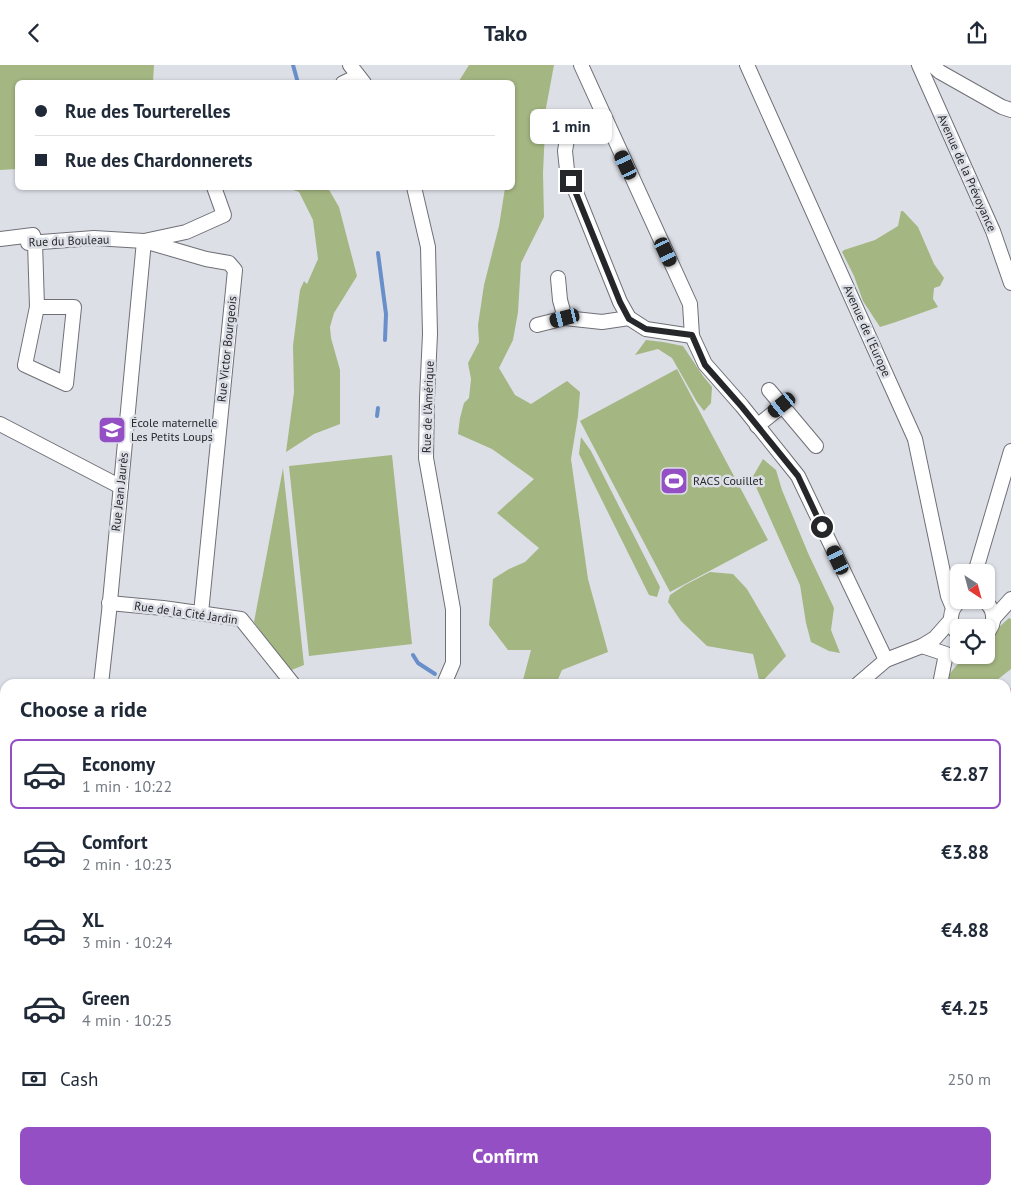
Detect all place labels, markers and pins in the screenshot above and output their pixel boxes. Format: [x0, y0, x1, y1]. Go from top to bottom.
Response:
school or university icon: École maternelle Les Petits Loups [97, 415, 127, 445]
place label: École maternelle Les Petits Loups [131, 415, 217, 444]
sports icon: RACS Couillet [659, 466, 689, 496]
place label: RACS Couillet [693, 473, 763, 488]

